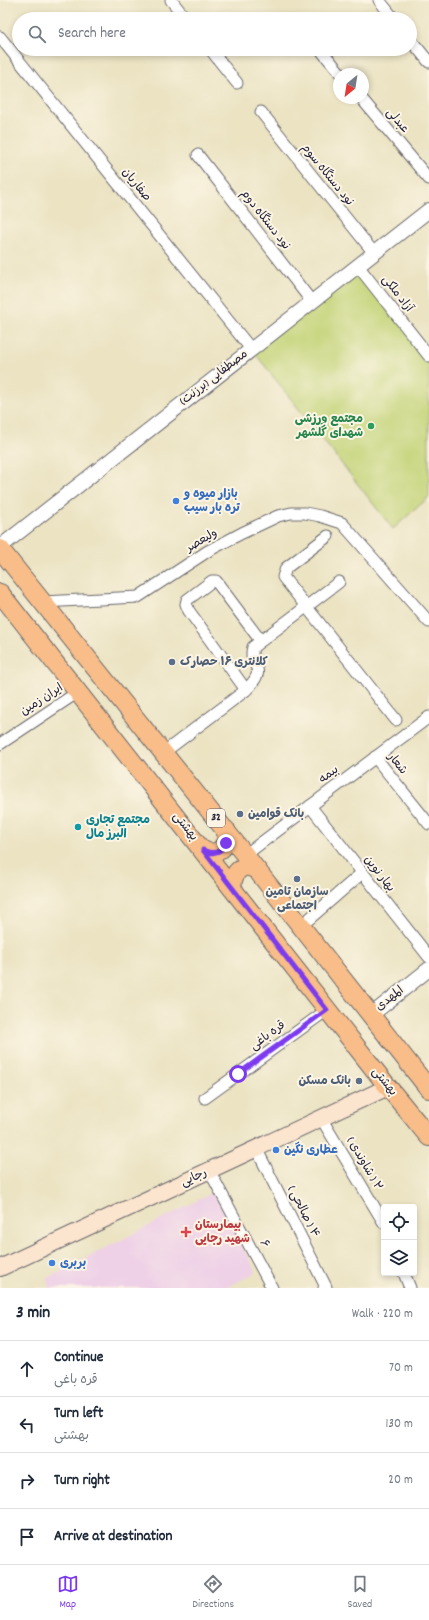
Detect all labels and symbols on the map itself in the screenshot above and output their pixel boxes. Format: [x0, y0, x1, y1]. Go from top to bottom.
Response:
north arrow [333, 68, 369, 104]
street label: عبدلی [382, 105, 412, 137]
street label: نود دستگاه سوم [297, 140, 357, 210]
street label: صفاریان [117, 165, 155, 205]
street label: نود دستگاه دوم [236, 186, 294, 254]
street label: آزاد ملکی [377, 272, 417, 317]
street label: مصطفایی (برزنت) [176, 346, 252, 410]
place label: مجتمع ورزشی شهدای گلشهر [295, 411, 363, 442]
marker: مجتمع ورزشی شهدای گلشهر [366, 421, 376, 431]
place label: بازار میوه و تره بار سیب [183, 486, 240, 517]
marker: بازار میوه و تره بار سیب [171, 496, 181, 506]
street label: ولیعصر [182, 525, 221, 558]
place label: کلانتری ۱۶ حصارک [180, 654, 269, 671]
marker: کلانتری ۱۶ حصارک [167, 657, 177, 667]
street label: ایران زمین [17, 680, 67, 720]
street label: شعار [382, 749, 411, 778]
street label: بیمه [315, 762, 343, 788]
place label: بانک قوامین [248, 806, 304, 823]
street label: بهشتی [168, 809, 202, 845]
road number: 32 [207, 809, 225, 827]
marker: بانک قوامین [235, 809, 245, 819]
place label: مجتمع تجاری البرز مال [86, 812, 150, 843]
marker: مجتمع تجاری البرز مال [73, 822, 83, 832]
route end [217, 834, 235, 852]
street label: بهار نوین [359, 852, 399, 896]
marker: سازمان تامین اجتماعی [292, 874, 302, 884]
place label: سازمان تامین اجتماعی [265, 884, 329, 915]
street label: المهدی [372, 983, 408, 1015]
street label: قره باغی [247, 1017, 289, 1055]
street label: بهشتی [367, 1064, 401, 1100]
route start [229, 1065, 247, 1083]
place label: بانک مسکن [298, 1073, 351, 1090]
marker: بانک مسکن [354, 1076, 364, 1086]
street label: ( شاوندی ) ۲ [342, 1134, 386, 1194]
place label: عطاری نگین [284, 1141, 338, 1159]
marker: عطاری نگین [271, 1145, 281, 1155]
street label: رجایی [178, 1165, 210, 1191]
street label: ( صالحی ) ۴ [283, 1183, 323, 1241]
place label: بیمارستان شهید رجایی [195, 1217, 250, 1248]
marker: بیمارستان شهید رجایی [180, 1226, 192, 1238]
street label: ۶ [255, 1237, 273, 1251]
place label: بربری [60, 1255, 86, 1272]
marker: بربری [47, 1258, 57, 1268]

